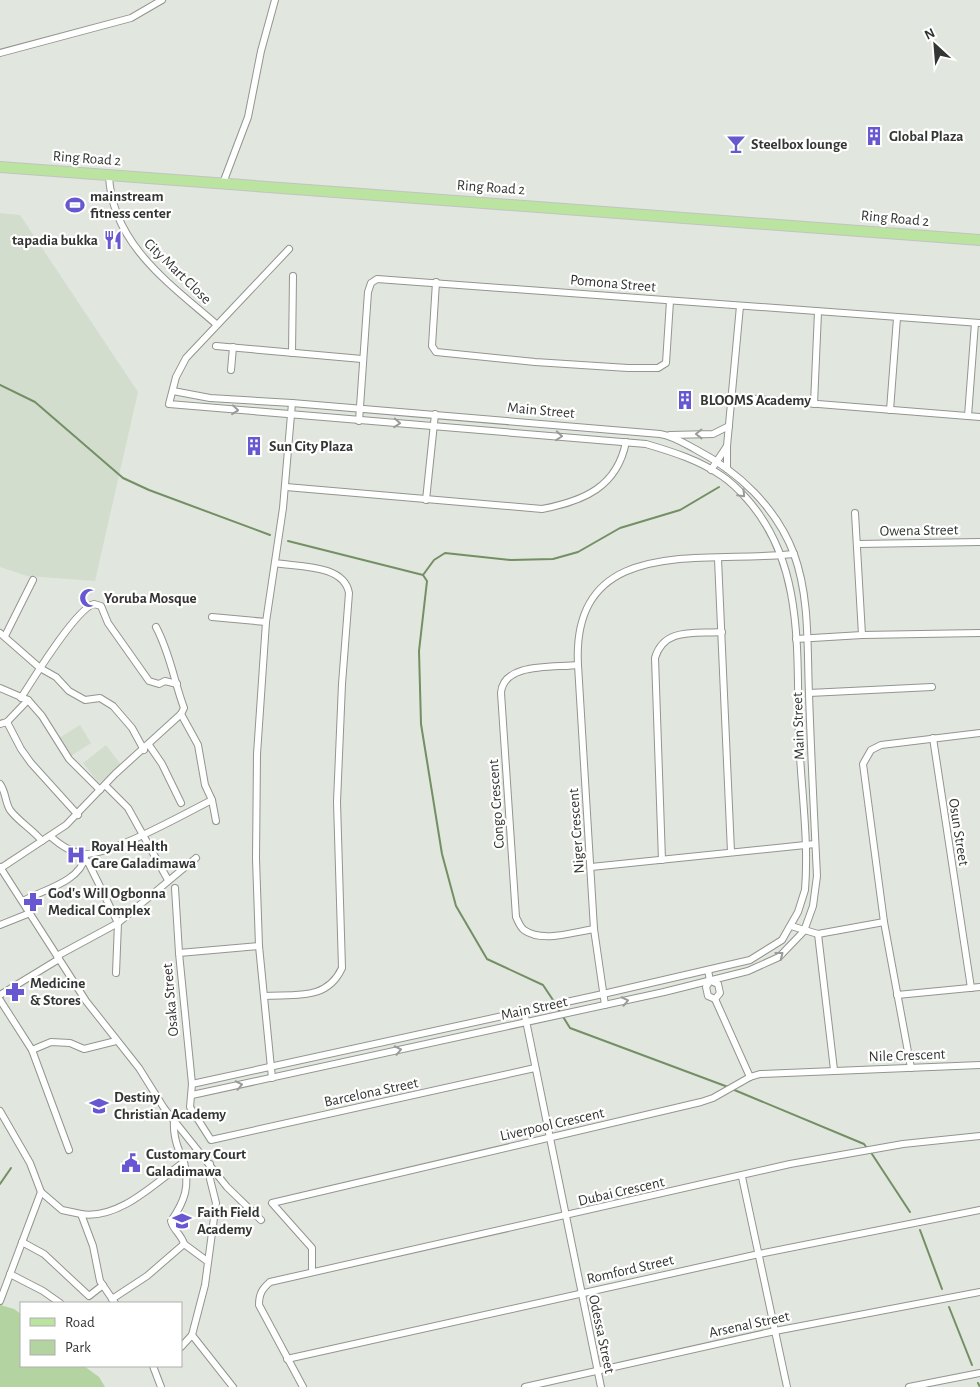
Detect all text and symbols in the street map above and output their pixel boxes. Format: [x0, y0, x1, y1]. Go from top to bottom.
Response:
north arrow [910, 20, 960, 70]
text: N [922, 26, 937, 43]
building icon: Global Plaza [863, 125, 885, 147]
place label: Global Plaza [889, 129, 963, 144]
bar icon: Steelbox lounge [725, 133, 747, 155]
place label: Steelbox lounge [751, 137, 847, 152]
street label: Ring Road 2 [52, 149, 122, 168]
street label: Ring Road 2 [456, 178, 526, 197]
place label: mainstream fitness center [90, 189, 172, 221]
sports icon: mainstream fitness center [64, 194, 86, 216]
street label: Ring Road 2 [860, 208, 930, 229]
restaurant icon: tapadia bukka [102, 229, 124, 251]
place label: tapadia bukka [12, 233, 98, 248]
street label: City Mart Close [141, 236, 214, 307]
street label: Pomona Street [569, 272, 657, 295]
building icon: BLOOMS Academy [674, 389, 696, 411]
place label: BLOOMS Academy [700, 393, 811, 408]
street label: Main Street [507, 400, 576, 421]
one-way arrow [231, 404, 239, 415]
one-way arrow [393, 418, 401, 429]
one-way arrow [695, 429, 703, 439]
one-way arrow [555, 431, 563, 442]
building icon: Sun City Plaza [243, 435, 265, 457]
place label: Sun City Plaza [269, 439, 353, 454]
one-way arrow [736, 489, 745, 498]
street label: Owena Street [879, 522, 959, 539]
mosque icon: Yoruba Mosque [78, 587, 100, 609]
place label: Yoruba Mosque [104, 591, 197, 606]
street label: Main Street [790, 692, 807, 760]
street label: Congo Crescent [486, 759, 507, 849]
street label: Niger Crescent [566, 788, 587, 874]
street label: Osun Street [946, 797, 971, 867]
place label: Royal Health Care Galadimawa [91, 839, 196, 871]
hospital icon: Royal Health Care Galadimawa [65, 844, 87, 866]
place label: God's Will Ogbonna Medical Complex [48, 886, 166, 918]
pharmacy icon: God's Will Ogbonna Medical Complex [22, 891, 44, 913]
one-way arrow [774, 952, 784, 961]
street label: Osaka Street [160, 963, 181, 1037]
place label: Medicine & Stores [30, 976, 85, 1008]
pharmacy icon: Medicine & Stores [4, 981, 26, 1003]
street label: Main Street [499, 994, 569, 1023]
one-way arrow [621, 996, 630, 1007]
one-way arrow [394, 1046, 403, 1056]
street label: Nile Crescent [868, 1047, 946, 1064]
street label: Barcelona Street [323, 1075, 420, 1110]
one-way arrow [235, 1080, 244, 1091]
place label: Destiny Christian Academy [114, 1090, 226, 1122]
school or university icon: Destiny Christian Academy [88, 1095, 110, 1117]
street label: Liverpool Crescent [499, 1105, 606, 1144]
place label: Customary Court Galadimawa [146, 1147, 246, 1179]
public building icon: Customary Court Galadimawa [120, 1152, 142, 1174]
street label: Dubai Crescent [576, 1174, 666, 1209]
place label: Faith Field Academy [197, 1205, 260, 1237]
school or university icon: Faith Field Academy [171, 1210, 193, 1232]
street label: Romford Street [585, 1252, 675, 1287]
street label: Odessa Street [586, 1293, 617, 1375]
legend [20, 1302, 182, 1367]
street label: Arsenal Street [707, 1309, 791, 1340]
text: Road [65, 1315, 95, 1330]
text: Park [65, 1340, 91, 1355]

